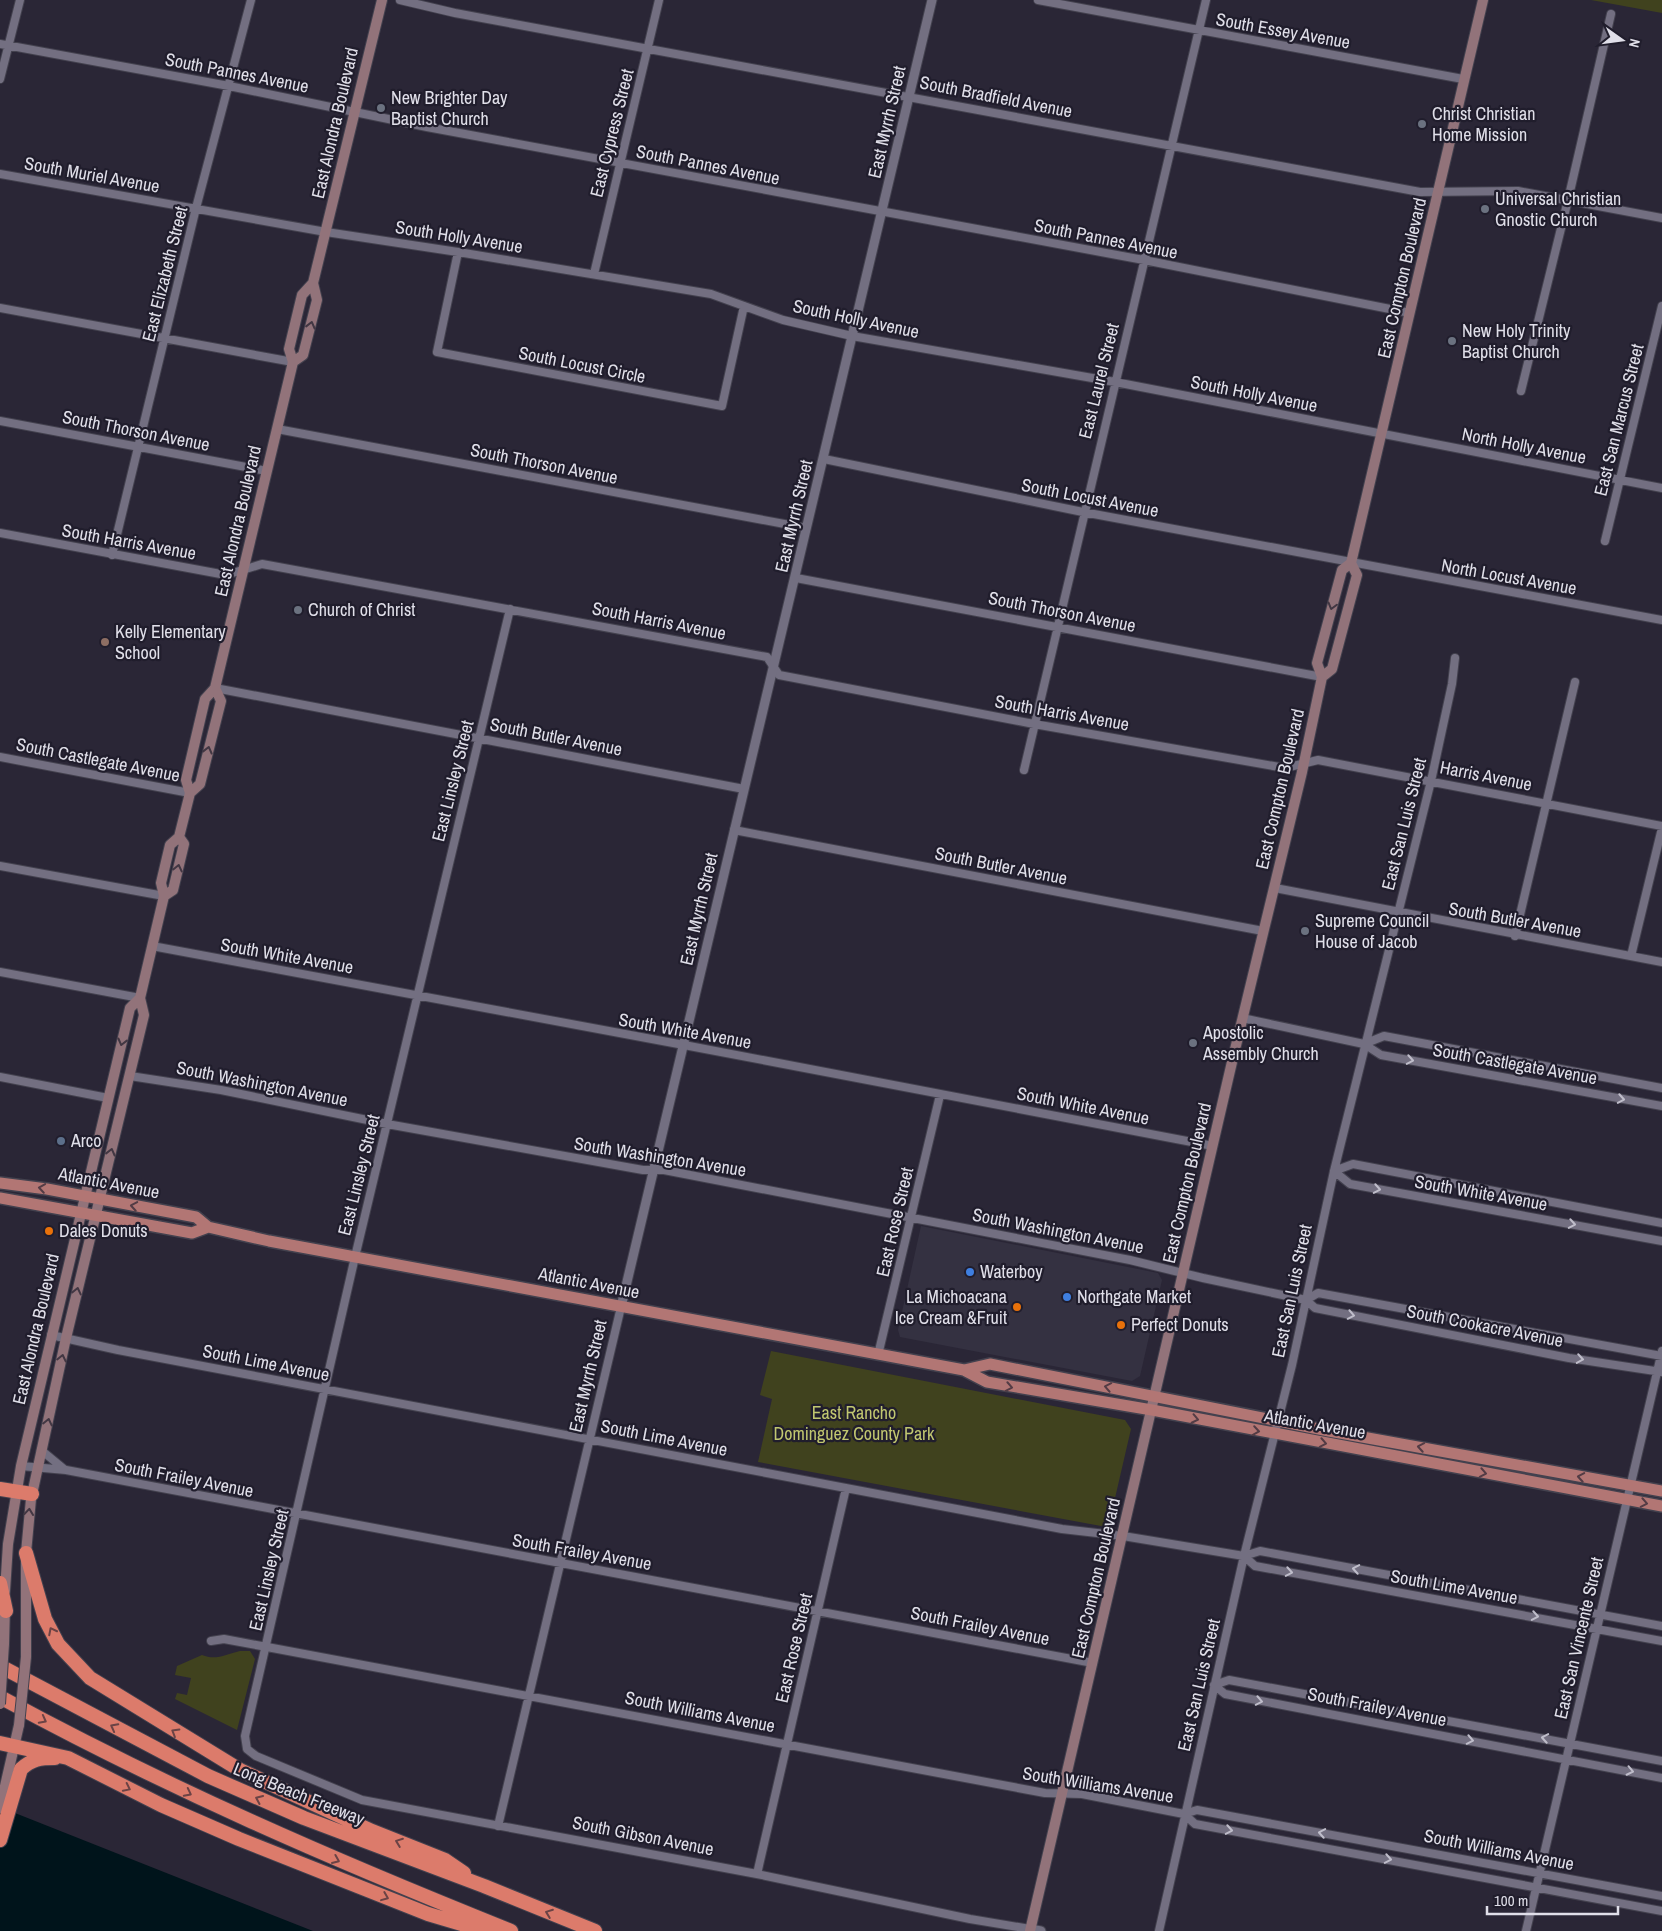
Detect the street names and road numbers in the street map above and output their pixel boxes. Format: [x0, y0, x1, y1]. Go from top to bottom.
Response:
street label: South Essey Avenue [1214, 6, 1352, 55]
street label: East Alondra Boulevard [305, 45, 364, 201]
street label: South Pannes Avenue [163, 46, 311, 99]
street label: East Myrrh Street [861, 63, 912, 181]
street label: East Cypress Street [584, 66, 640, 200]
street label: South Bradfield Avenue [918, 69, 1074, 124]
street label: South Pannes Avenue [634, 138, 782, 191]
street label: South Muriel Avenue [23, 150, 162, 199]
street label: East Compton Boulevard [1371, 195, 1432, 361]
street label: East Elizabeth Street [136, 204, 193, 344]
street label: South Pannes Avenue [1032, 212, 1180, 265]
street label: South Holly Avenue [394, 214, 525, 259]
street label: South Holly Avenue [791, 293, 922, 344]
street label: East Laurel Street [1072, 321, 1125, 441]
street label: South Locust Circle [516, 340, 648, 389]
street label: East San Marcus Street [1588, 341, 1650, 499]
street label: South Holly Avenue [1189, 369, 1320, 418]
street label: South Thorson Avenue [60, 404, 212, 457]
street label: North Holly Avenue [1460, 421, 1588, 470]
street label: South Thorson Avenue [468, 437, 620, 490]
street label: East Alondra Boulevard [208, 443, 267, 599]
street label: East Myrrh Street [768, 457, 819, 575]
street label: South Locust Avenue [1019, 472, 1161, 523]
street label: South Harris Avenue [60, 517, 198, 566]
street label: North Locust Avenue [1440, 552, 1579, 601]
street label: South Thorson Avenue [986, 585, 1138, 638]
street label: South Harris Avenue [590, 595, 728, 646]
street label: South Harris Avenue [993, 688, 1131, 737]
street label: East Compton Boulevard [1249, 706, 1310, 872]
street label: South Butler Avenue [488, 711, 624, 762]
street label: East Linsley Street [425, 718, 480, 844]
street label: South Castlegate Avenue [14, 731, 182, 788]
street label: Harris Avenue [1438, 754, 1534, 797]
street label: East San Luis Street [1375, 755, 1432, 893]
street label: South Butler Avenue [933, 840, 1069, 891]
street label: East Myrrh Street [673, 850, 724, 968]
street label: South Butler Avenue [1447, 896, 1583, 943]
street label: South White Avenue [219, 932, 355, 979]
street label: South White Avenue [617, 1007, 753, 1054]
street label: South Castlegate Avenue [1431, 1037, 1599, 1090]
street label: South Washington Avenue [174, 1055, 350, 1112]
street label: South White Avenue [1015, 1080, 1151, 1131]
street label: East Compton Boulevard [1156, 1100, 1217, 1266]
street label: East Linsley Street [331, 1112, 386, 1238]
street label: South Washington Avenue [572, 1131, 748, 1182]
street label: Atlantic Avenue [55, 1160, 162, 1205]
street label: East Rose Street [870, 1165, 919, 1279]
street label: South White Avenue [1413, 1169, 1549, 1216]
street label: South Washington Avenue [970, 1202, 1146, 1259]
street label: East San Luis Street [1265, 1222, 1318, 1360]
street label: East Alondra Boulevard [6, 1251, 65, 1407]
street label: Atlantic Avenue [535, 1260, 642, 1305]
street label: South Cookacre Avenue [1405, 1298, 1565, 1353]
street label: East Myrrh Street [562, 1317, 613, 1435]
street label: South Lime Avenue [201, 1338, 332, 1387]
street label: Atlantic Avenue [1262, 1402, 1368, 1445]
street label: South Lime Avenue [599, 1413, 730, 1462]
street label: South Frailey Avenue [113, 1452, 256, 1503]
street label: East Compton Boulevard [1065, 1495, 1126, 1661]
street label: East Linsley Street [242, 1507, 295, 1633]
street label: South Frailey Avenue [511, 1527, 654, 1576]
street label: East San Vincente Street [1548, 1554, 1609, 1721]
street label: South Lime Avenue [1389, 1563, 1520, 1610]
street label: East Rose Street [769, 1591, 818, 1705]
street label: South Frailey Avenue [909, 1600, 1052, 1651]
street label: East San Luis Street [1171, 1616, 1226, 1754]
street label: South Frailey Avenue [1306, 1681, 1449, 1732]
street label: South Williams Avenue [623, 1685, 777, 1738]
street label: Long Beach Freeway [230, 1756, 369, 1831]
street label: South Williams Avenue [1021, 1760, 1175, 1809]
street label: South Gibson Avenue [570, 1810, 716, 1861]
street label: South Williams Avenue [1422, 1823, 1576, 1876]

